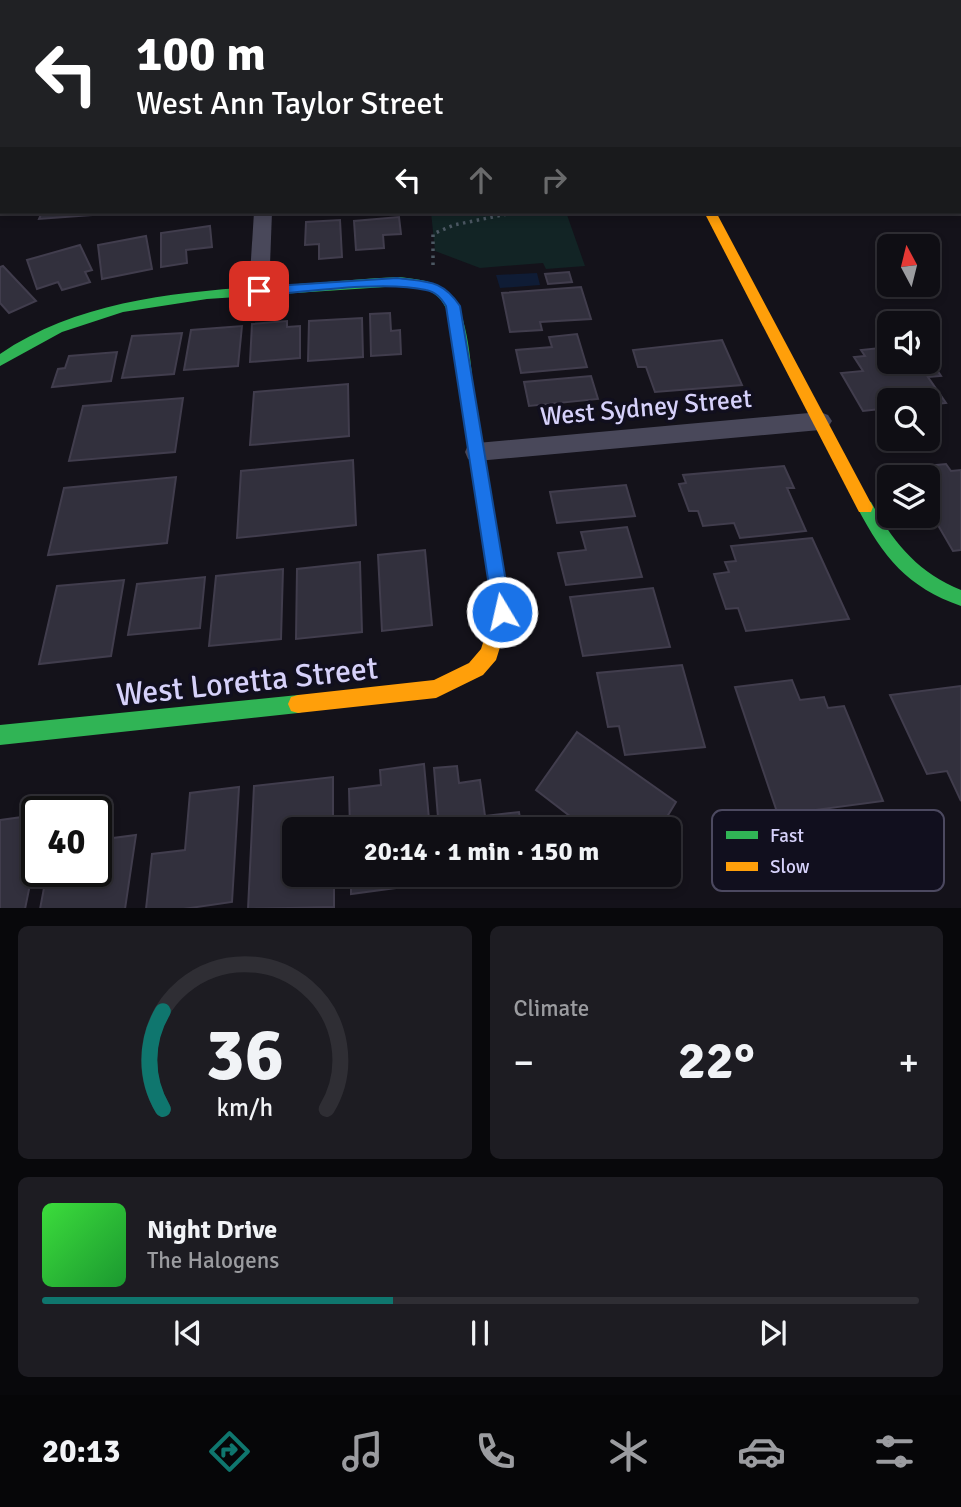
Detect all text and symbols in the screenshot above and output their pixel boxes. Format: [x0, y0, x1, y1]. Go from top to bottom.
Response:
text: 100 m [136, 24, 266, 84]
icon: left [21, 28, 112, 119]
text: West Ann Taylor Street [136, 84, 444, 123]
icon: left [389, 161, 427, 199]
icon: ahead [462, 161, 500, 199]
icon: right [535, 161, 573, 199]
north arrow [877, 234, 940, 298]
map controls [877, 234, 940, 528]
pin [229, 261, 289, 321]
icon: arrive [240, 272, 278, 310]
button: sound [877, 311, 940, 374]
street label: West Sydney Street [539, 383, 753, 433]
button: search [877, 388, 940, 451]
button: layers [877, 465, 940, 528]
position arrow [465, 575, 539, 649]
street label: West Loretta Street [114, 648, 380, 715]
speed limit sign: 40 [21, 796, 112, 887]
legend [712, 810, 944, 891]
text: Fast [770, 824, 804, 848]
text: 20:14 · 1 min · 150 m [364, 836, 599, 868]
text: Slow [770, 855, 810, 879]
text: Climate [514, 994, 589, 1023]
text: 36 [205, 1011, 284, 1100]
text: 22° [678, 1029, 755, 1093]
text: − [514, 1039, 534, 1086]
text: + [898, 1039, 919, 1086]
text: km/h [216, 1091, 273, 1122]
text: Night Drive [147, 1214, 277, 1246]
text: The Halogens [147, 1246, 279, 1275]
icon: previous [169, 1314, 207, 1352]
icon: pause [461, 1314, 499, 1352]
icon: next [754, 1314, 792, 1352]
icon: directions [205, 1427, 254, 1476]
icon: music [338, 1427, 387, 1476]
icon: phone [471, 1427, 520, 1476]
icon: climate [604, 1427, 653, 1476]
icon: car [737, 1427, 786, 1476]
icon: filters [870, 1427, 919, 1476]
text: 20:13 [42, 1432, 121, 1471]

